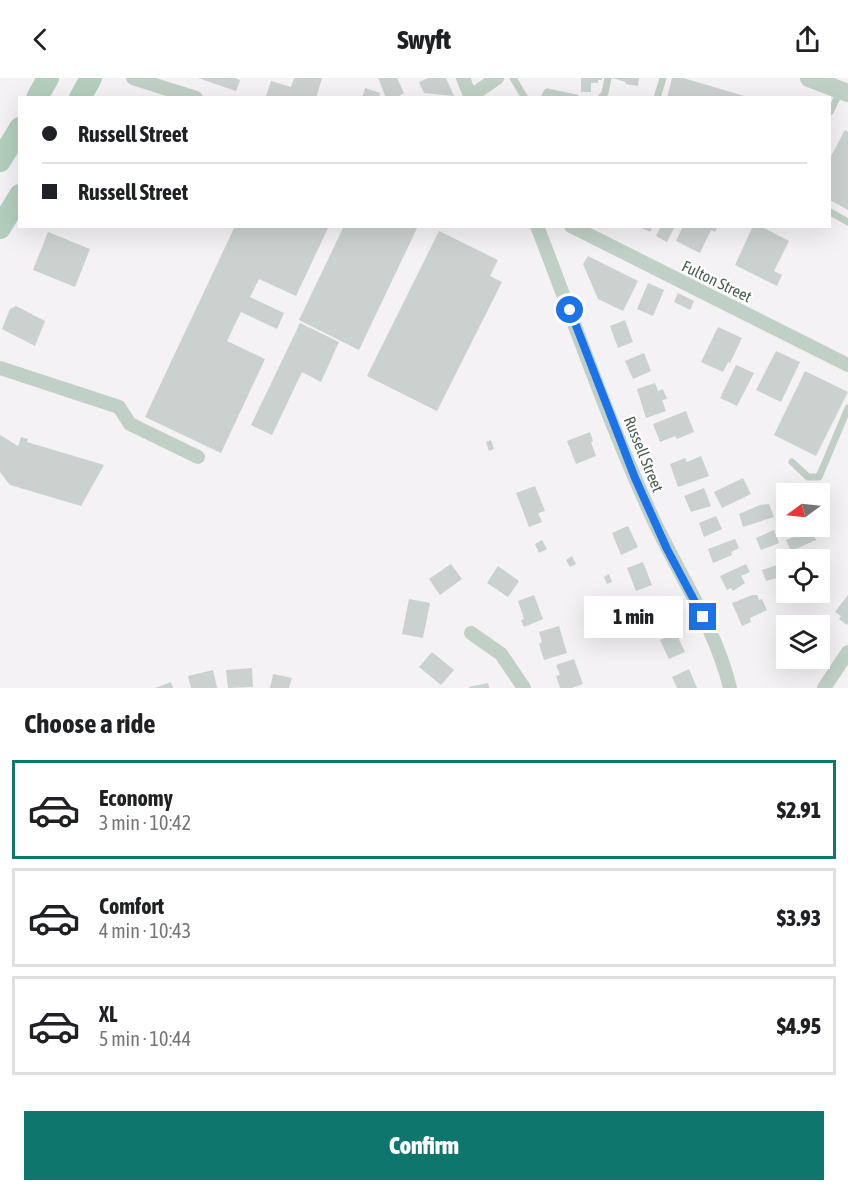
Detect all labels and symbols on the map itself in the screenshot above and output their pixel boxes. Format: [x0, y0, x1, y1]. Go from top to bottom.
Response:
street label: Fulton Street [679, 256, 755, 306]
route start [556, 296, 583, 323]
street label: Russell Street [621, 414, 667, 495]
north arrow [776, 483, 830, 537]
callout: 1 min [583, 596, 682, 638]
route end [689, 603, 716, 630]

